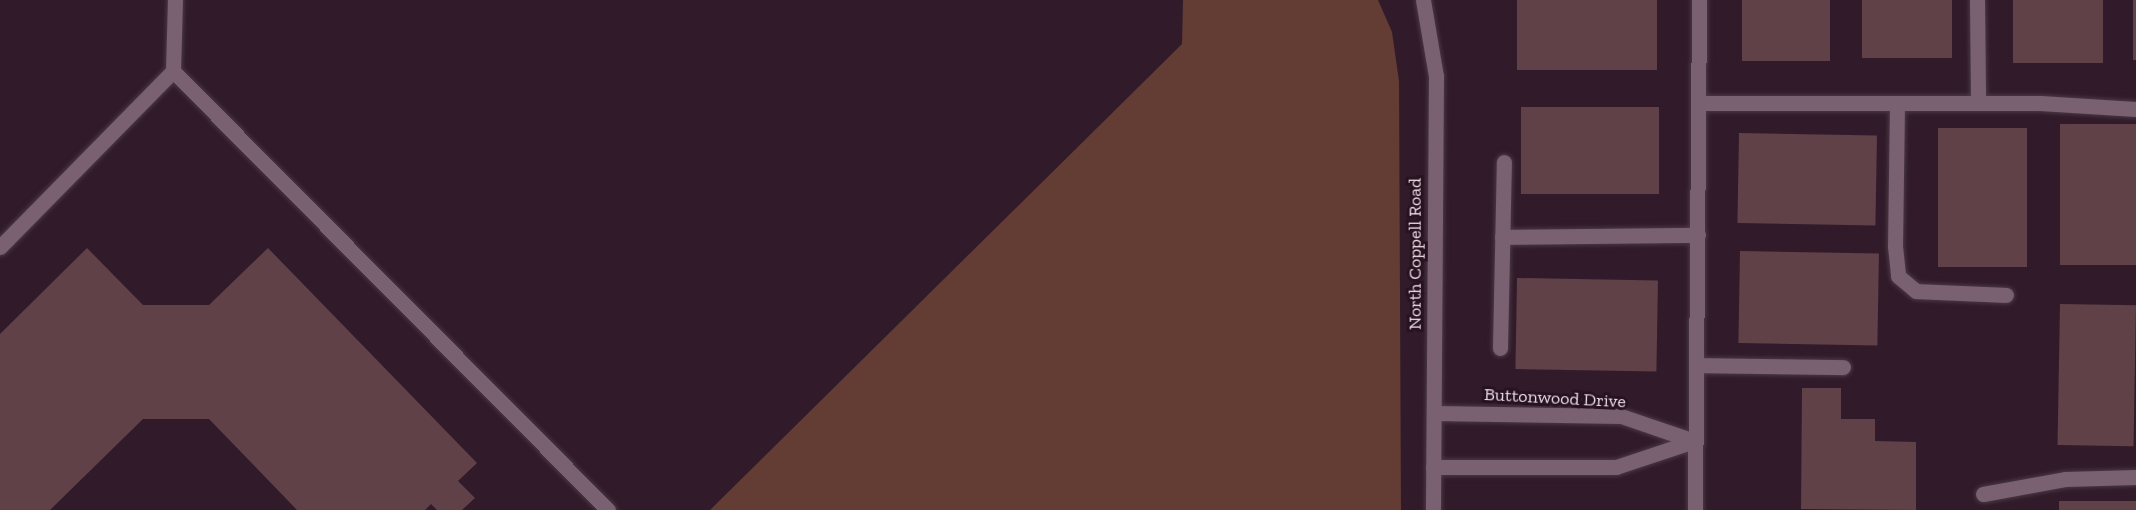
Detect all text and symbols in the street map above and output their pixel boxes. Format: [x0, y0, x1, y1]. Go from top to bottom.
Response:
street label: North Coppell Road [1404, 178, 1426, 330]
street label: Buttonwood Drive [1484, 384, 1626, 412]

